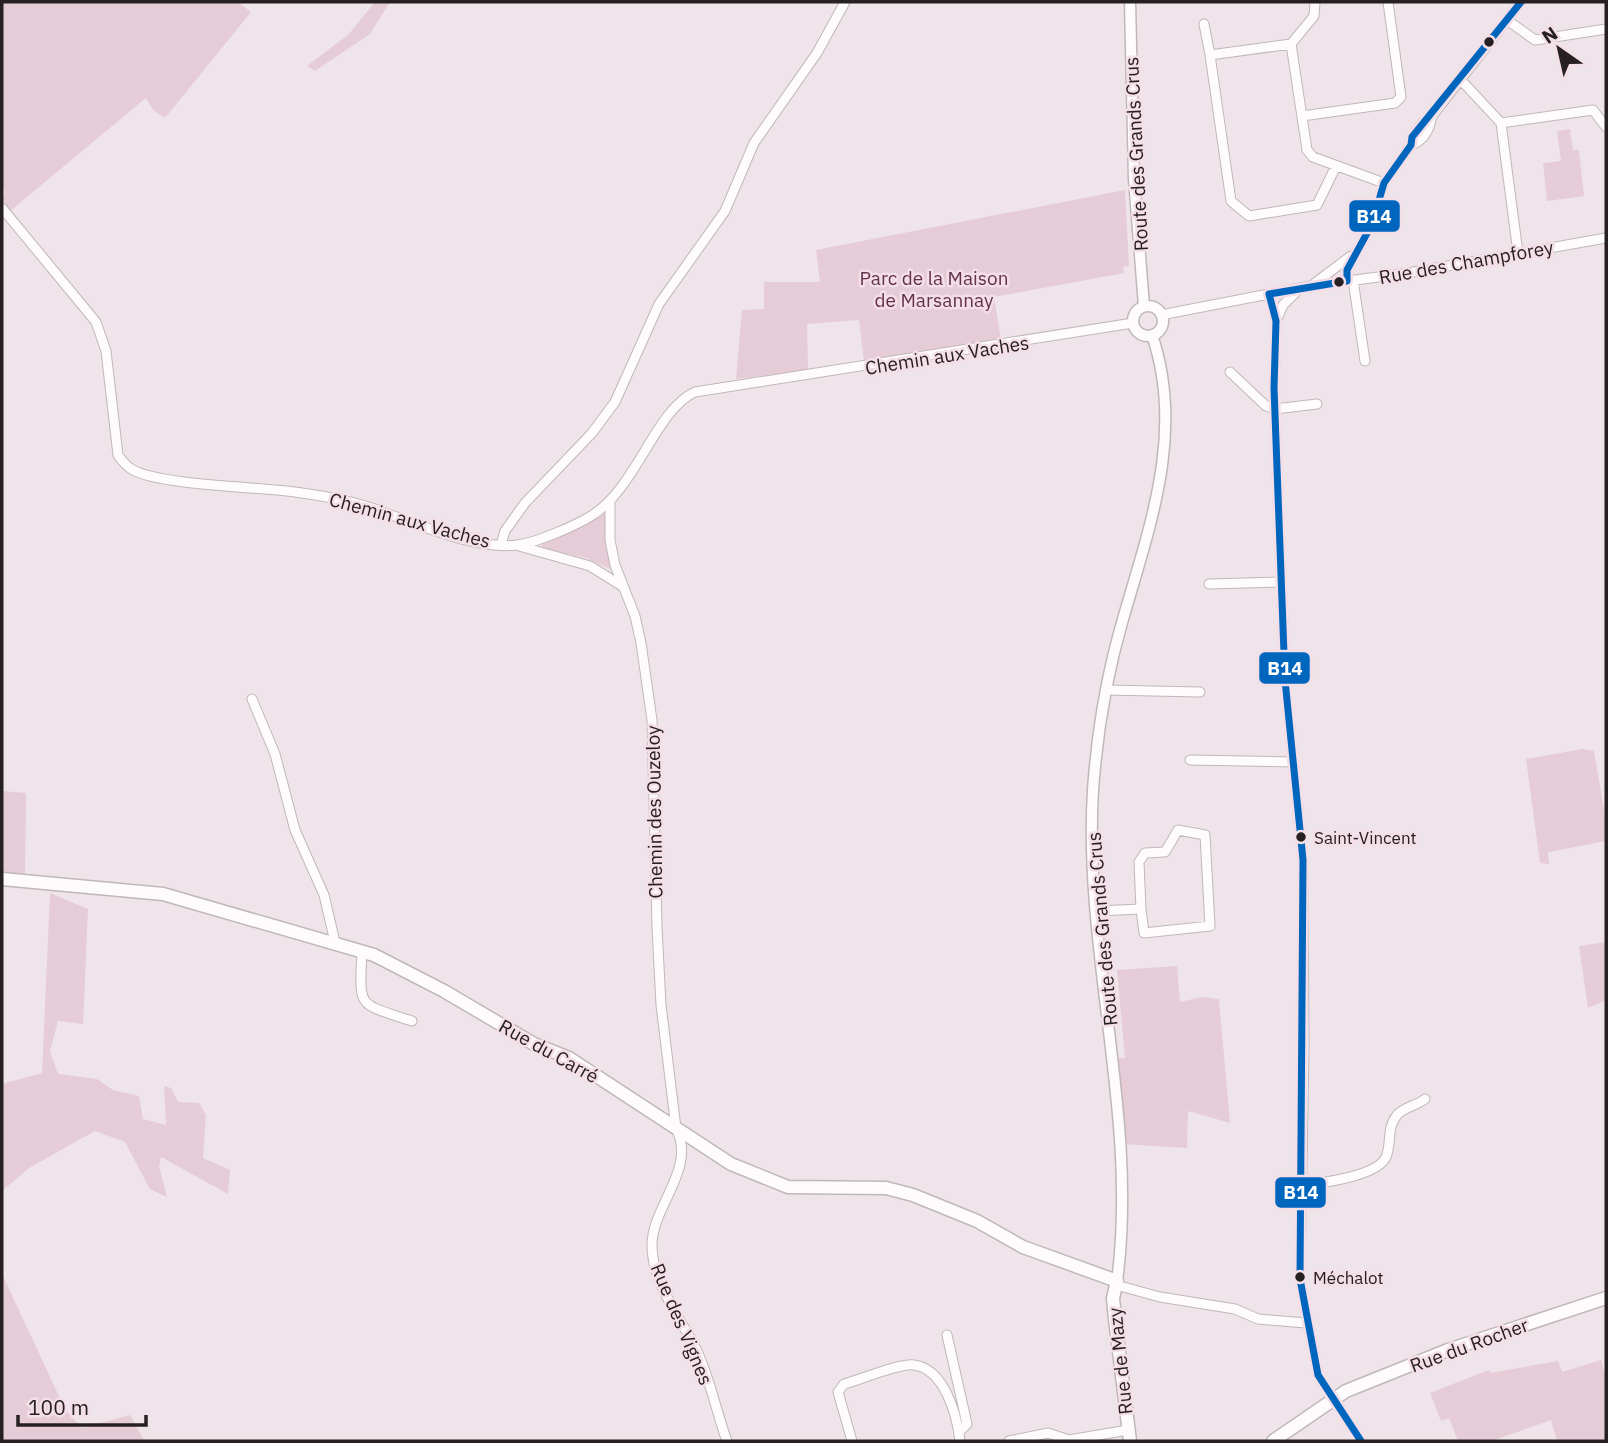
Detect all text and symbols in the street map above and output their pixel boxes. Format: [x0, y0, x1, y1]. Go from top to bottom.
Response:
north arrow [1524, 14, 1594, 84]
text: N [1537, 21, 1562, 49]
unlabelled marker [1482, 35, 1496, 49]
street label: Route des Grands Crus [1119, 56, 1153, 252]
line badge: B14 [1348, 199, 1401, 233]
text: B14 [1356, 204, 1392, 228]
street label: Rue des Champforey [1377, 235, 1556, 289]
park label: Parc de la Maison de Marsannay [859, 266, 1009, 312]
unlabelled marker [1332, 275, 1346, 289]
street label: Chemin aux Vaches [863, 330, 1031, 380]
street label: Chemin aux Vaches [327, 487, 493, 553]
line badge: B14 [1258, 651, 1311, 685]
text: B14 [1267, 656, 1303, 680]
street label: Chemin des Ouzeloy [640, 725, 668, 899]
place label: Saint-Vincent [1314, 827, 1417, 849]
marker: Saint-Vincent [1294, 830, 1308, 844]
street label: Route des Grands Crus [1082, 831, 1122, 1027]
street label: Rue du Carré [495, 1014, 603, 1088]
line badge: B14 [1274, 1176, 1327, 1209]
text: B14 [1283, 1180, 1319, 1204]
street label: Rue des Vignes [646, 1260, 718, 1388]
place label: Méchalot [1313, 1267, 1384, 1289]
marker: Méchalot [1293, 1270, 1307, 1284]
street label: Rue de Mazy [1102, 1306, 1138, 1416]
street label: Rue du Rocher [1406, 1312, 1532, 1378]
scale bar [18, 1384, 145, 1428]
text: 100 m [28, 1393, 89, 1421]

